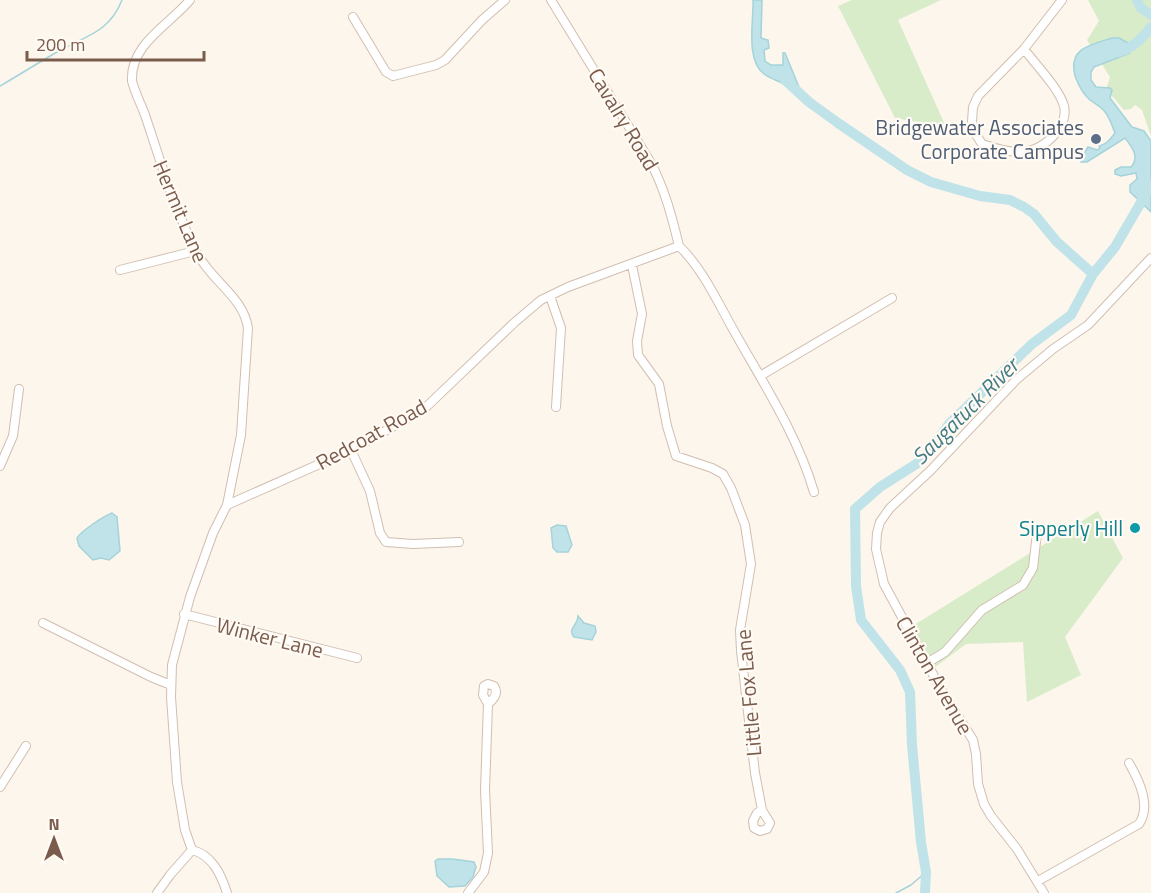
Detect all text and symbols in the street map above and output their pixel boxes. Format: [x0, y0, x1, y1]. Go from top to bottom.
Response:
scale bar [27, 24, 204, 62]
text: 200 m [36, 31, 85, 58]
street label: Cavalry Road [581, 62, 667, 176]
place label: Bridgewater Associates Corporate Campus [875, 111, 1084, 167]
marker: Bridgewater Associates Corporate Campus [1089, 132, 1103, 146]
street label: Hermit Lane [145, 155, 217, 267]
water label: Saugatuck River [904, 348, 1028, 472]
street label: Redcoat Road [310, 390, 432, 478]
place label: Sipperly Hill [1019, 512, 1123, 544]
marker: Sipperly Hill [1128, 521, 1142, 535]
street label: Winker Lane [213, 608, 327, 666]
street label: Clinton Avenue [888, 610, 982, 740]
street label: Little Fox Lane [727, 628, 769, 758]
north arrow [24, 809, 84, 869]
text: N [48, 812, 60, 836]

